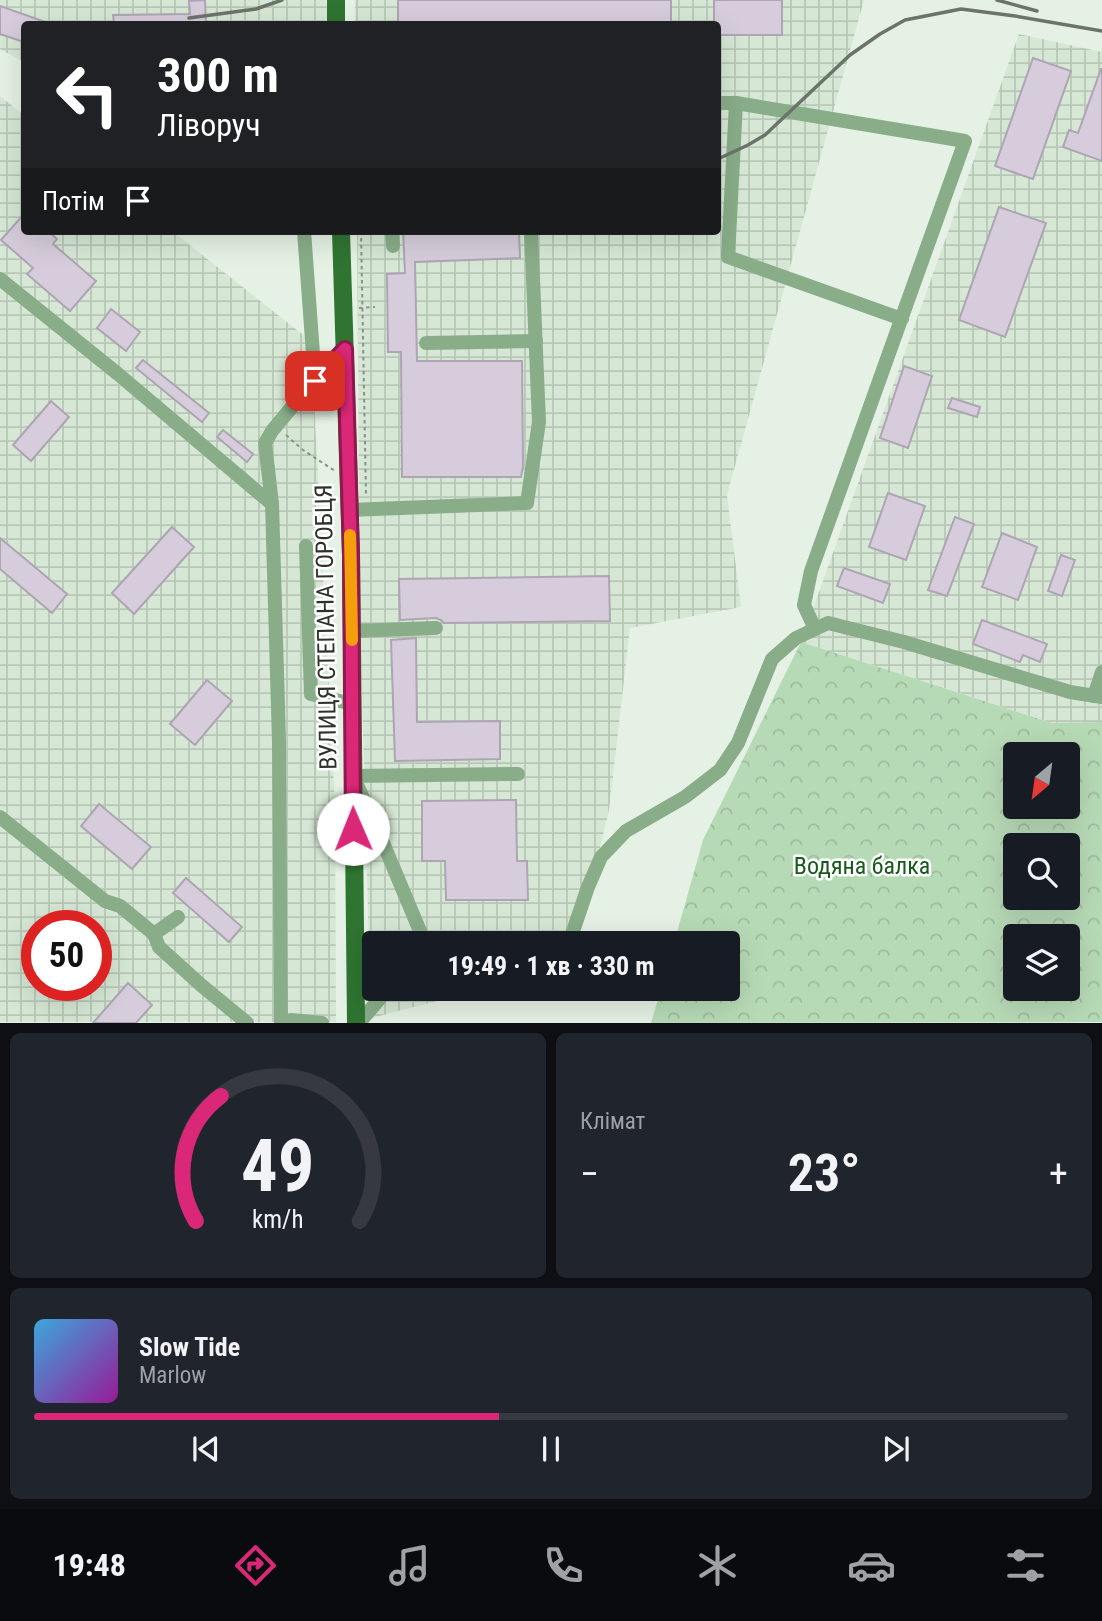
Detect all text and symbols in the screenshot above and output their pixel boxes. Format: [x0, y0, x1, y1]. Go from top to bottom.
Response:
text: 300 m [157, 47, 279, 104]
icon: left [42, 49, 133, 140]
text: Ліворуч [157, 106, 261, 144]
icon: arrive [119, 182, 157, 220]
text: Потім [42, 186, 105, 216]
pin [285, 351, 345, 411]
icon: arrive [296, 362, 334, 400]
street label: ВУЛИЦЯ СТЕПАНА ГОРОБЦЯ [310, 484, 342, 770]
north arrow [1003, 742, 1080, 819]
map controls [1003, 742, 1080, 1001]
position arrow [316, 792, 390, 866]
button: search [1003, 833, 1080, 910]
park label: Водяна балка [794, 852, 930, 880]
speed limit sign: 50 [21, 910, 112, 1001]
button: layers [1003, 924, 1080, 1001]
text: 19:49 · 1 хв · 330 m [448, 951, 654, 981]
text: Клімат [580, 1108, 645, 1135]
text: 49 [241, 1124, 315, 1210]
text: 23° [788, 1143, 860, 1204]
text: − [580, 1152, 599, 1196]
text: + [1049, 1152, 1068, 1196]
text: km/h [252, 1205, 304, 1234]
text: Slow Tide [139, 1332, 240, 1362]
text: Marlow [139, 1362, 206, 1389]
icon: previous [187, 1430, 225, 1468]
icon: pause [532, 1430, 570, 1468]
icon: next [877, 1430, 915, 1468]
icon: directions [231, 1541, 280, 1590]
icon: music [385, 1541, 434, 1590]
icon: phone [539, 1541, 588, 1590]
icon: climate [693, 1541, 742, 1590]
icon: car [847, 1541, 896, 1590]
icon: filters [1001, 1541, 1050, 1590]
text: 19:48 [52, 1546, 126, 1584]

